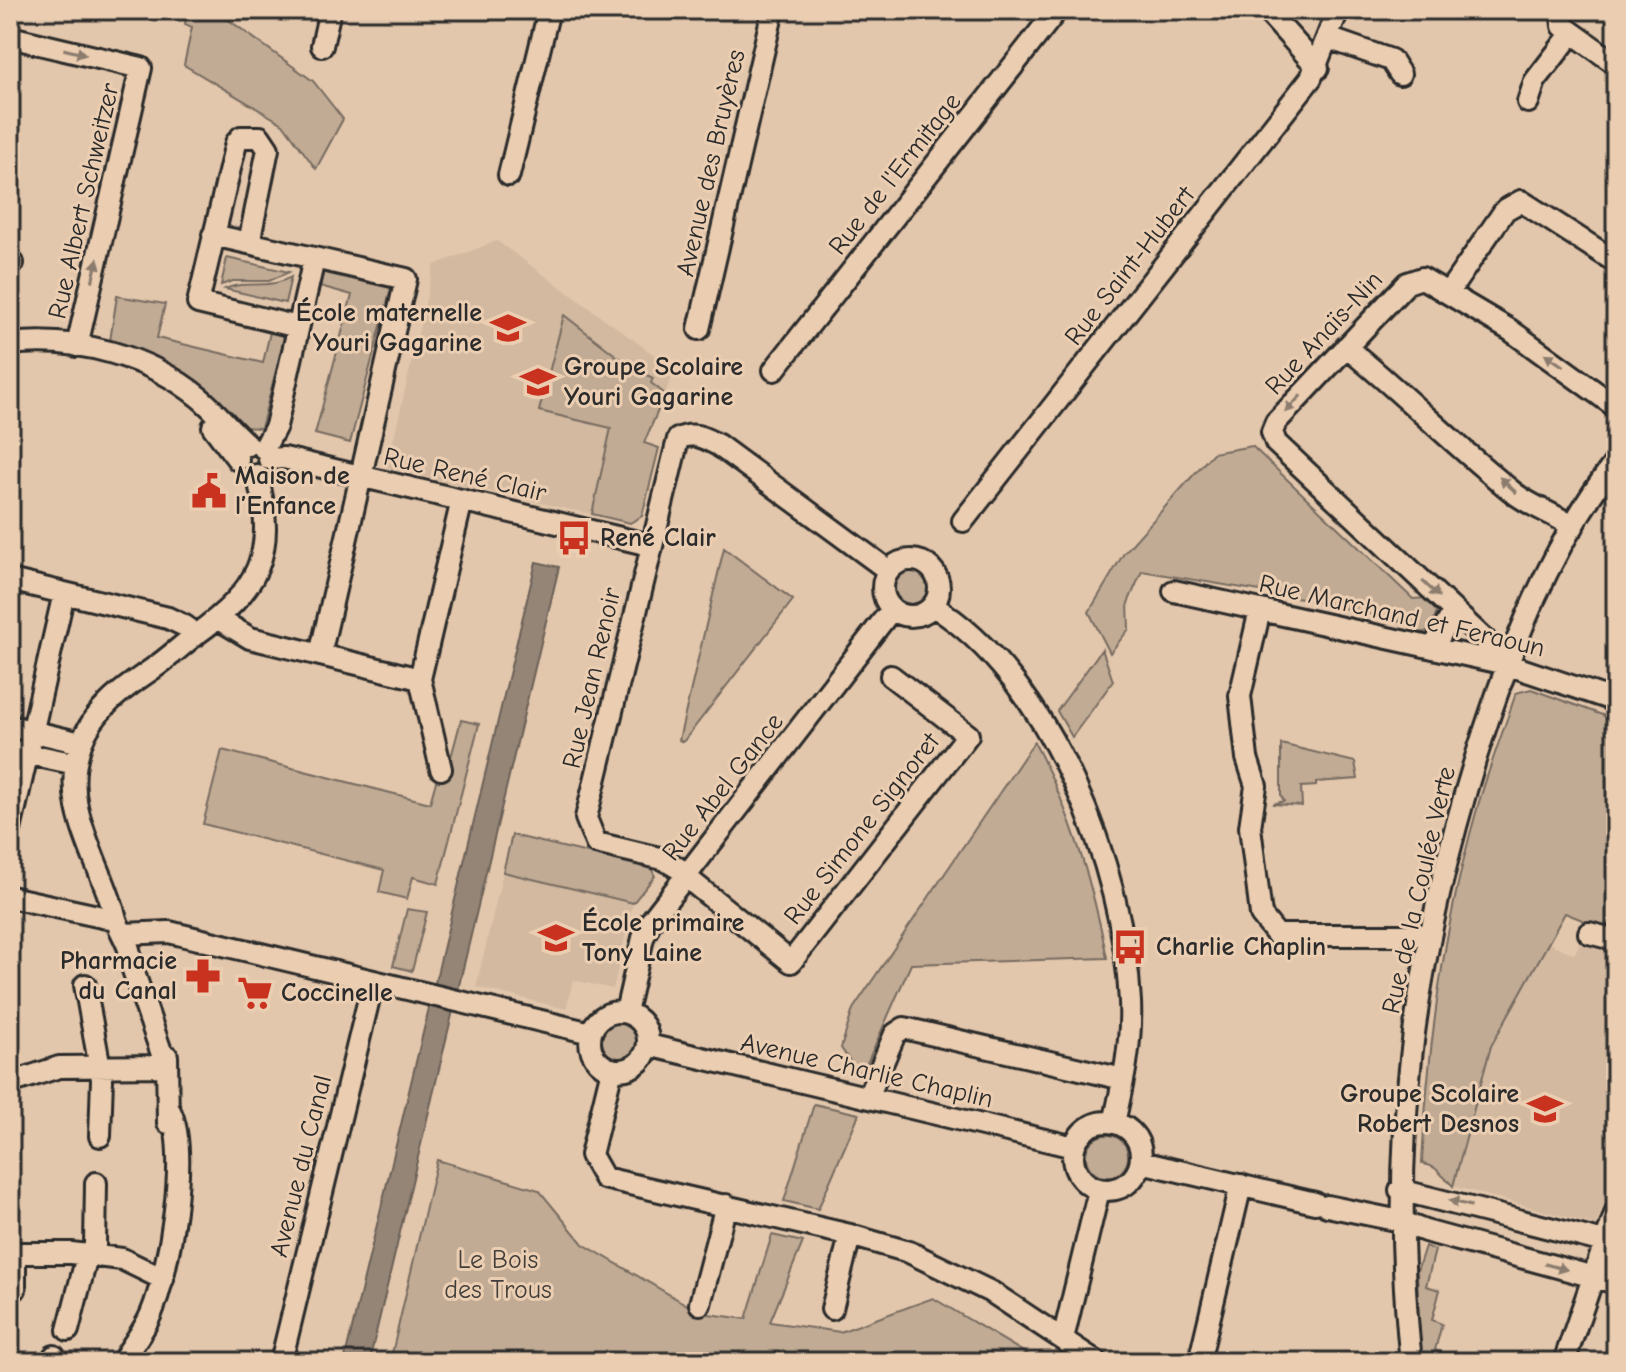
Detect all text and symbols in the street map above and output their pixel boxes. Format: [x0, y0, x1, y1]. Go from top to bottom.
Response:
one-way arrow [63, 47, 88, 59]
street label: Avenue des Bruyères [670, 47, 752, 279]
street label: Rue Albert Schweitzer [42, 80, 126, 322]
street label: Rue de l'Ermitage [823, 87, 967, 261]
street label: Rue Saint-Hubert [1059, 179, 1202, 351]
one-way arrow [89, 257, 102, 282]
street label: Rue Anaïs-Nin [1259, 265, 1389, 401]
place label: École maternelle Youri Gagarine [296, 297, 482, 358]
school or university icon: École maternelle Youri Gagarine [489, 309, 527, 347]
place label: Groupe Scolaire Youri Gagarine [564, 352, 743, 412]
one-way arrow [1543, 353, 1565, 368]
school or university icon: Groupe Scolaire Youri Gagarine [519, 363, 557, 401]
one-way arrow [1284, 394, 1302, 413]
street label: Rue René Clair [381, 442, 550, 508]
place label: Maison de l’Enfance [235, 461, 350, 521]
public building icon: Maison de l’Enfance [190, 472, 228, 510]
one-way arrow [1499, 477, 1518, 495]
bus stop icon: René Clair [555, 519, 593, 557]
place label: René Clair [600, 523, 716, 553]
street label: Rue Marchand et Feraoun [1256, 569, 1548, 663]
one-way arrow [1421, 580, 1440, 598]
street label: Rue Jean Renoir [557, 584, 628, 771]
street label: Rue Abel Gance [656, 707, 790, 867]
street label: Rue Simone Signoret [778, 726, 947, 931]
street label: Rue de la Coulée Verte [1376, 764, 1462, 1016]
place label: École primaire Tony Laine [582, 907, 745, 968]
school or university icon: École primaire Tony Laine [537, 919, 575, 957]
bus stop icon: Charlie Chaplin [1111, 928, 1149, 966]
place label: Charlie Chaplin [1156, 932, 1326, 962]
place label: Pharmacie du Canal [60, 946, 177, 1006]
pharmacy icon: Pharmacie du Canal [184, 957, 222, 995]
supermarket icon: Coccinelle [236, 974, 274, 1012]
place label: Coccinelle [281, 978, 393, 1008]
street label: Avenue Charlie Chaplin [738, 1027, 996, 1115]
street label: Avenue du Canal [264, 1072, 338, 1260]
place label: Groupe Scolaire Robert Desnos [1340, 1079, 1519, 1139]
school or university icon: Groupe Scolaire Robert Desnos [1526, 1090, 1564, 1128]
one-way arrow [1447, 1197, 1472, 1209]
park label: Le Bois des Trous [444, 1245, 552, 1305]
one-way arrow [1543, 1261, 1568, 1273]

